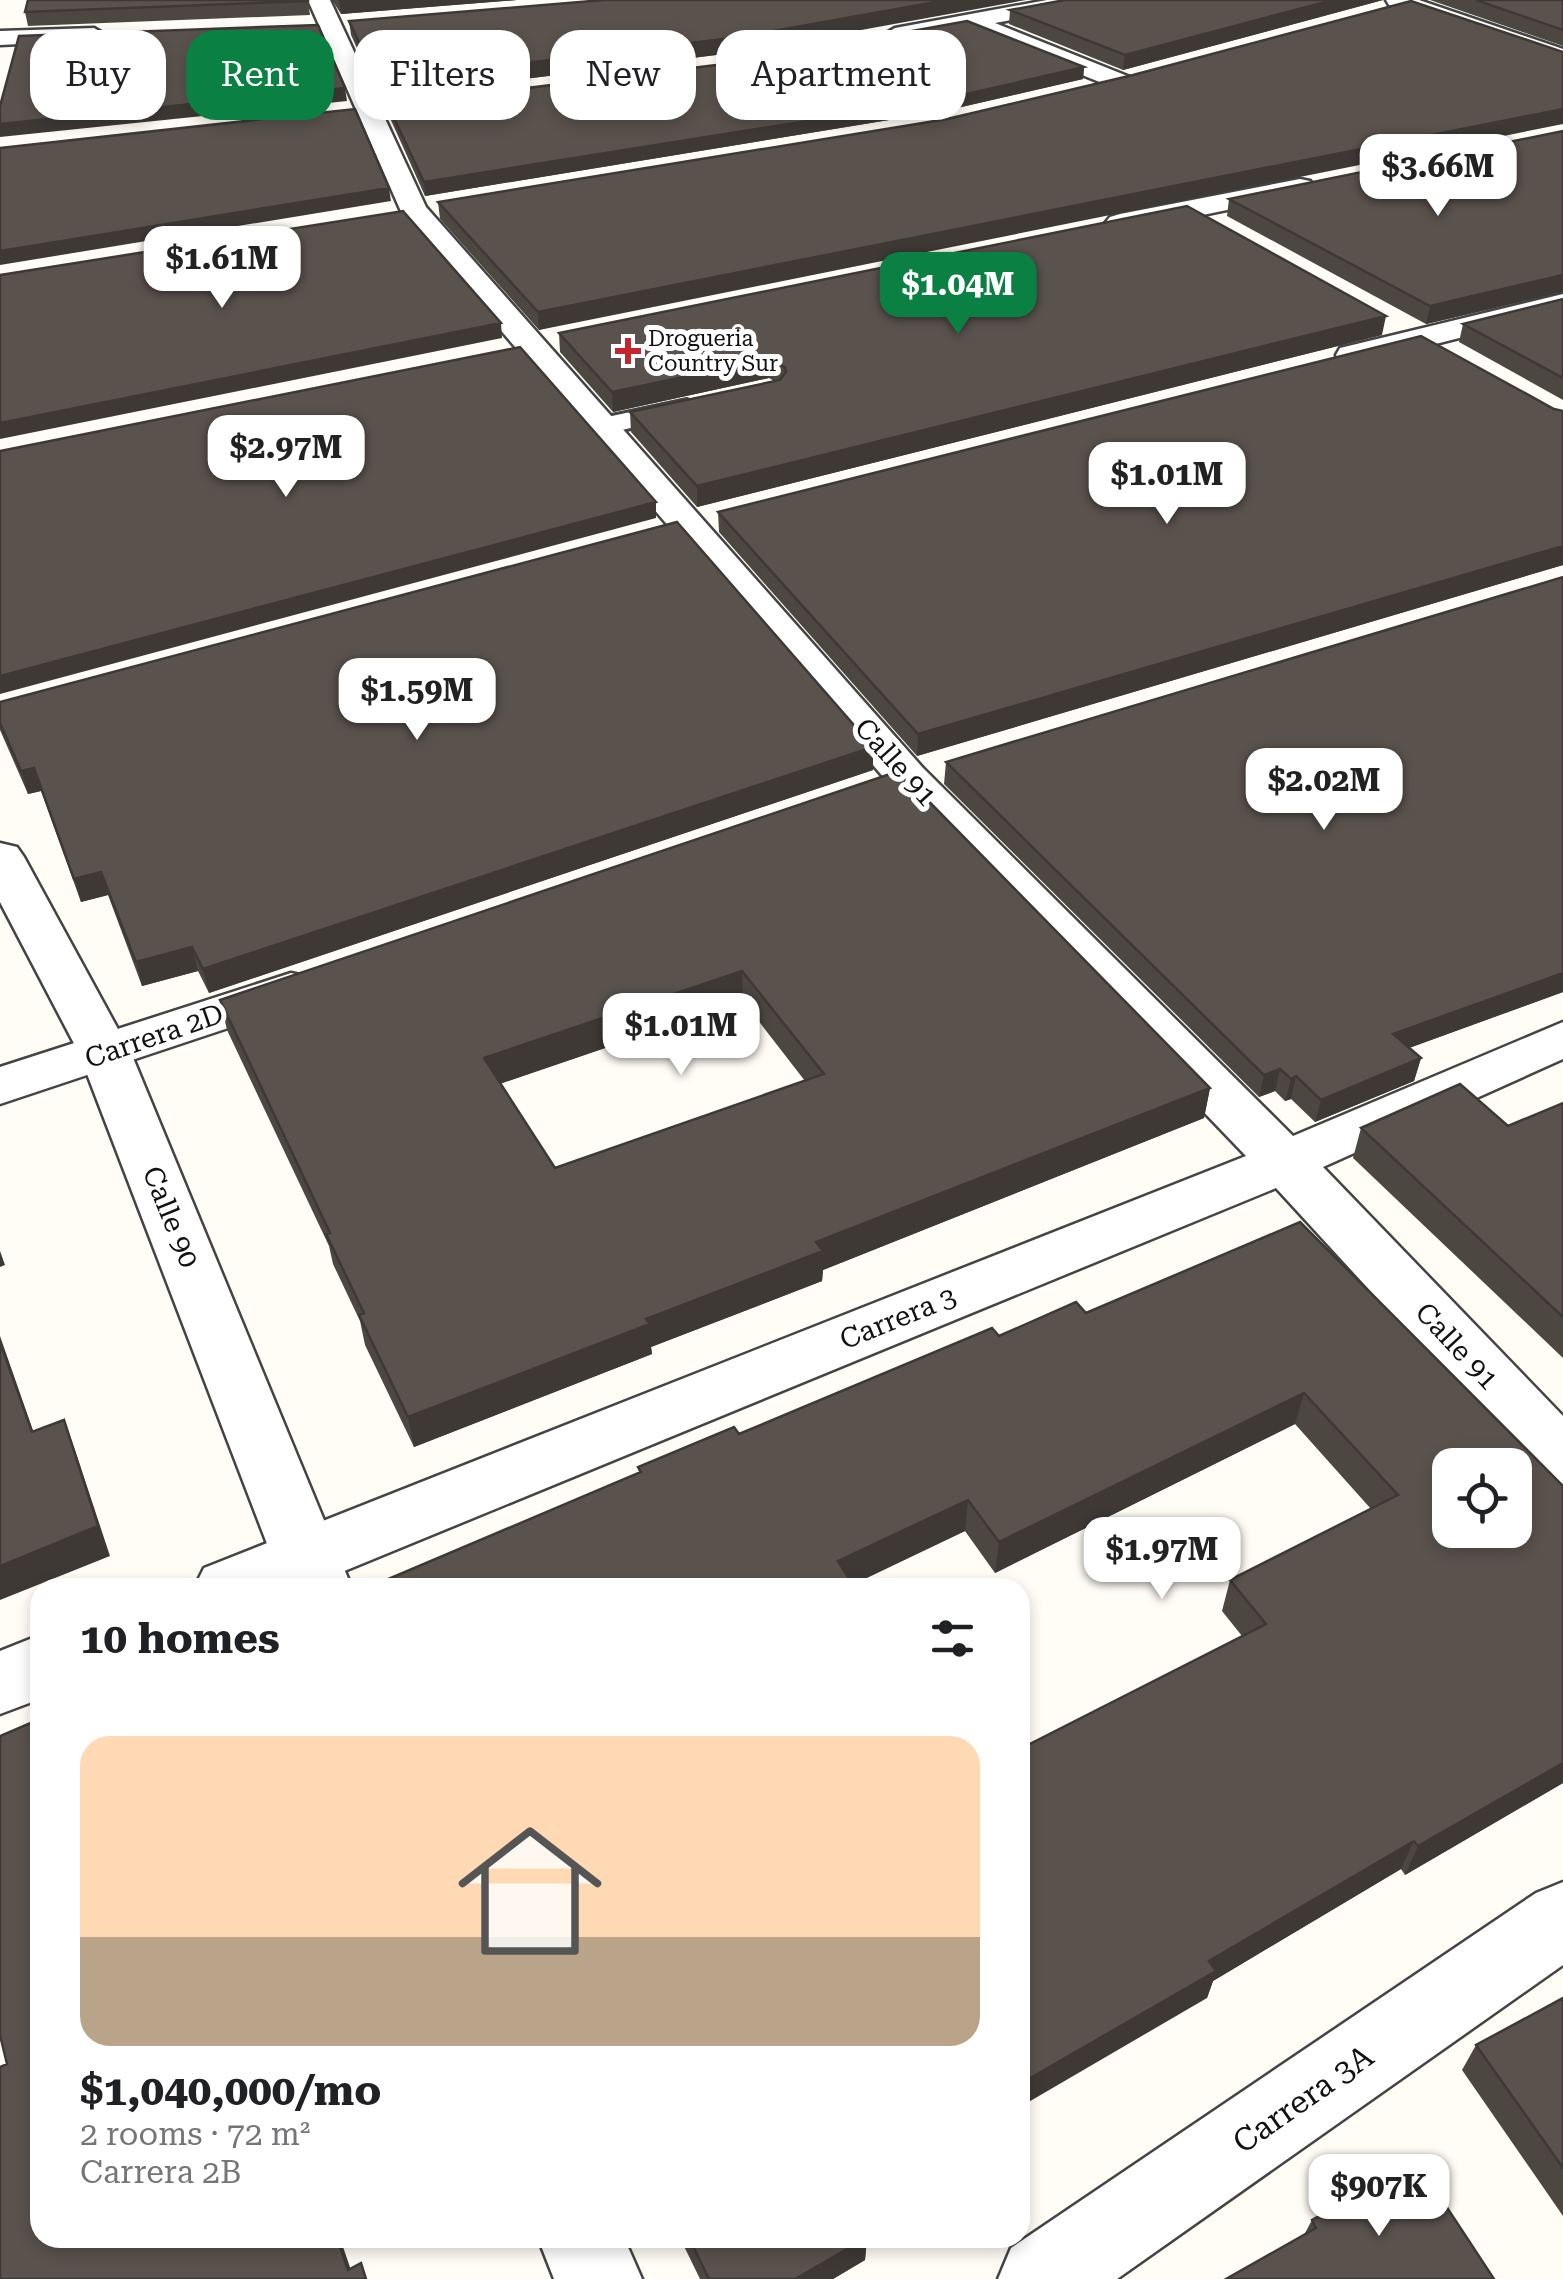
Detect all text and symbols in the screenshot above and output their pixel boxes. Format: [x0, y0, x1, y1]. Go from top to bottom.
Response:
chip: Buy [30, 30, 166, 120]
chip: Rent [186, 30, 334, 120]
chip: Filters [354, 30, 530, 120]
chip: New [550, 30, 696, 120]
chip: Apartment [716, 30, 966, 120]
pin: $3.66M [1357, 134, 1519, 219]
text: $3.66M [1382, 147, 1494, 185]
pin: $1.61M [141, 226, 303, 311]
text: $1.61M [166, 239, 278, 277]
pin: $1.04M [877, 252, 1039, 337]
text: $1.04M [902, 265, 1014, 303]
place label: Drogueria Country Sur [648, 326, 778, 376]
marker: Drogueria Country Sur [617, 340, 639, 362]
pin: $2.97M [205, 415, 367, 500]
text: $2.97M [230, 428, 342, 466]
pin: $1.01M [1086, 442, 1248, 527]
text: $1.01M [1111, 455, 1223, 493]
pin: $1.59M [336, 658, 498, 743]
text: $1.59M [361, 671, 473, 709]
street label: Calle 91 [848, 711, 944, 813]
pin: $2.02M [1243, 748, 1405, 833]
text: $2.02M [1268, 761, 1380, 799]
pin: $1.01M [600, 993, 762, 1078]
street label: Carrera 2D [80, 997, 228, 1075]
text: $1.01M [625, 1006, 737, 1044]
street label: Calle 90 [136, 1162, 206, 1272]
street label: Carrera 3 [835, 1280, 961, 1356]
street label: Calle 91 [1409, 1296, 1505, 1396]
map controls [1432, 1448, 1532, 1548]
button: locate [1432, 1448, 1532, 1548]
pin: $1.97M [1081, 1517, 1243, 1602]
text: $1.97M [1106, 1530, 1218, 1568]
icon: filters [925, 1611, 980, 1666]
text: 10 homes [80, 1614, 280, 1663]
icon: home [440, 1801, 620, 1981]
street label: Carrera 3A [1226, 2037, 1381, 2161]
text: $1,040,000/mo [80, 2066, 381, 2115]
text: 2 rooms · 72 m² [80, 2115, 310, 2153]
text: Carrera 2B [80, 2153, 241, 2191]
pin: $907K [1309, 2154, 1449, 2239]
text: $907K [1331, 2167, 1427, 2205]

